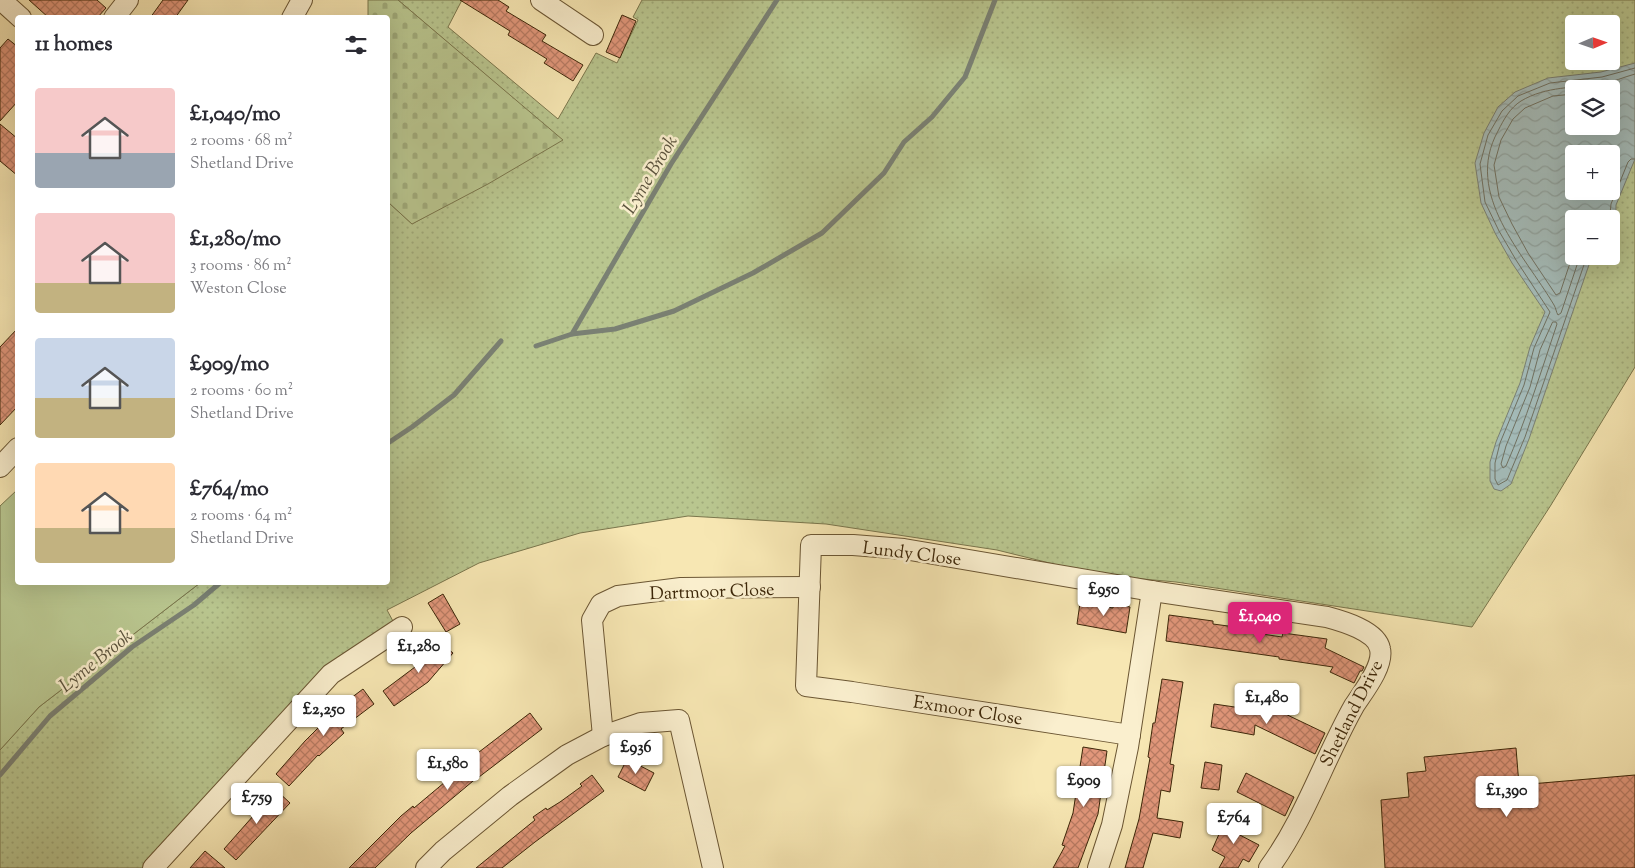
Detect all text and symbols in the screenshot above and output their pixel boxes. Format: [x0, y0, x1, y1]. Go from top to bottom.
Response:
north arrow [1565, 15, 1620, 70]
map controls [1565, 15, 1620, 265]
text: 11 homes [35, 30, 113, 60]
icon: filters [342, 31, 370, 59]
button: layers [1565, 80, 1620, 135]
text: £1,040/mo [190, 100, 281, 130]
icon: home [75, 108, 135, 168]
text: 2 rooms · 68 m² [190, 130, 293, 153]
water label: Lyme Brook [617, 130, 685, 220]
button: + [1565, 145, 1620, 200]
text: Shetland Drive [190, 153, 294, 176]
button: − [1565, 210, 1620, 265]
text: £1,280/mo [190, 225, 281, 255]
icon: home [75, 233, 135, 293]
text: 3 rooms · 86 m² [190, 255, 292, 278]
text: Weston Close [190, 278, 287, 301]
text: £909/mo [190, 350, 269, 380]
icon: home [75, 358, 135, 418]
text: 2 rooms · 60 m² [190, 380, 293, 403]
text: Shetland Drive [190, 403, 294, 426]
text: £764/mo [190, 475, 269, 505]
icon: home [75, 483, 135, 543]
text: 2 rooms · 64 m² [190, 505, 293, 528]
text: Shetland Drive [190, 528, 294, 551]
street label: Lundy Close [861, 536, 963, 574]
pin: £950 [1074, 574, 1134, 617]
street label: Dartmoor Close [649, 578, 775, 608]
text: £950 [1089, 579, 1119, 602]
pin: £1,040 [1219, 602, 1301, 644]
text: £1,040 [1239, 606, 1281, 629]
water label: Lyme Brook [54, 624, 139, 700]
pin: £1,280 [378, 632, 460, 674]
text: £1,280 [398, 636, 440, 659]
street label: Shetland Drive [1315, 656, 1391, 772]
pin: £1,480 [1226, 682, 1308, 725]
text: £1,480 [1246, 687, 1288, 710]
street label: Exmoor Close [911, 690, 1024, 733]
pin: £2,250 [283, 694, 365, 737]
text: £2,250 [303, 699, 345, 722]
pin: £936 [606, 732, 666, 775]
text: £936 [621, 737, 651, 760]
pin: £1,580 [407, 748, 489, 791]
text: £1,580 [428, 753, 468, 776]
pin: £909 [1054, 766, 1114, 808]
text: £909 [1068, 770, 1100, 793]
pin: £1,390 [1466, 776, 1548, 818]
text: £1,390 [1487, 780, 1527, 803]
pin: £759 [227, 782, 287, 825]
text: £759 [242, 787, 272, 810]
pin: £764 [1204, 802, 1264, 845]
text: £764 [1218, 807, 1250, 830]

